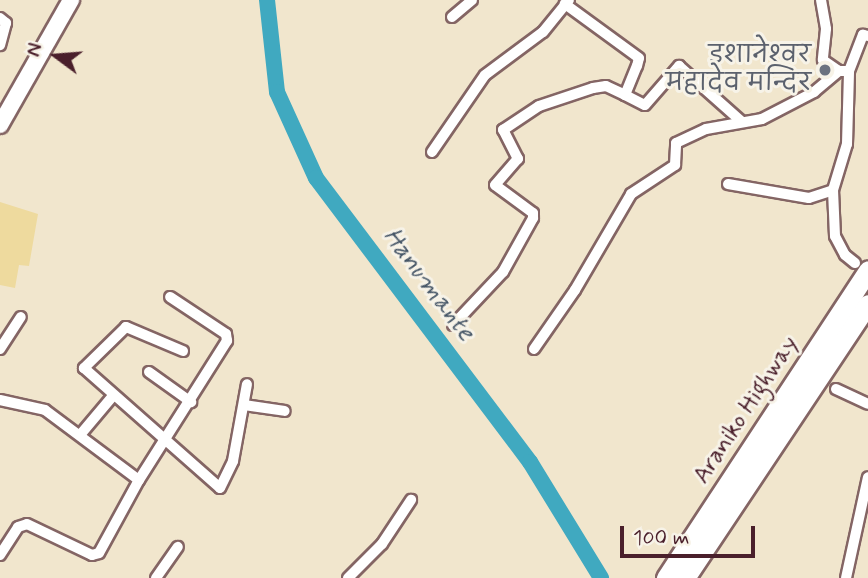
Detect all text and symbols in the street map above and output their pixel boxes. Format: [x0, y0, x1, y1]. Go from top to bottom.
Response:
north arrow [21, 21, 91, 91]
text: N [22, 41, 49, 60]
place label: इशानेश्वर महादेव मन्दिर [666, 42, 811, 98]
marker: इशानेश्वर महादेव मन्दिर [817, 62, 833, 78]
water label: Hanumante [375, 222, 481, 348]
street label: Araniko Highway [688, 332, 804, 488]
scale bar [623, 512, 758, 556]
text: 100 m [633, 524, 689, 552]

